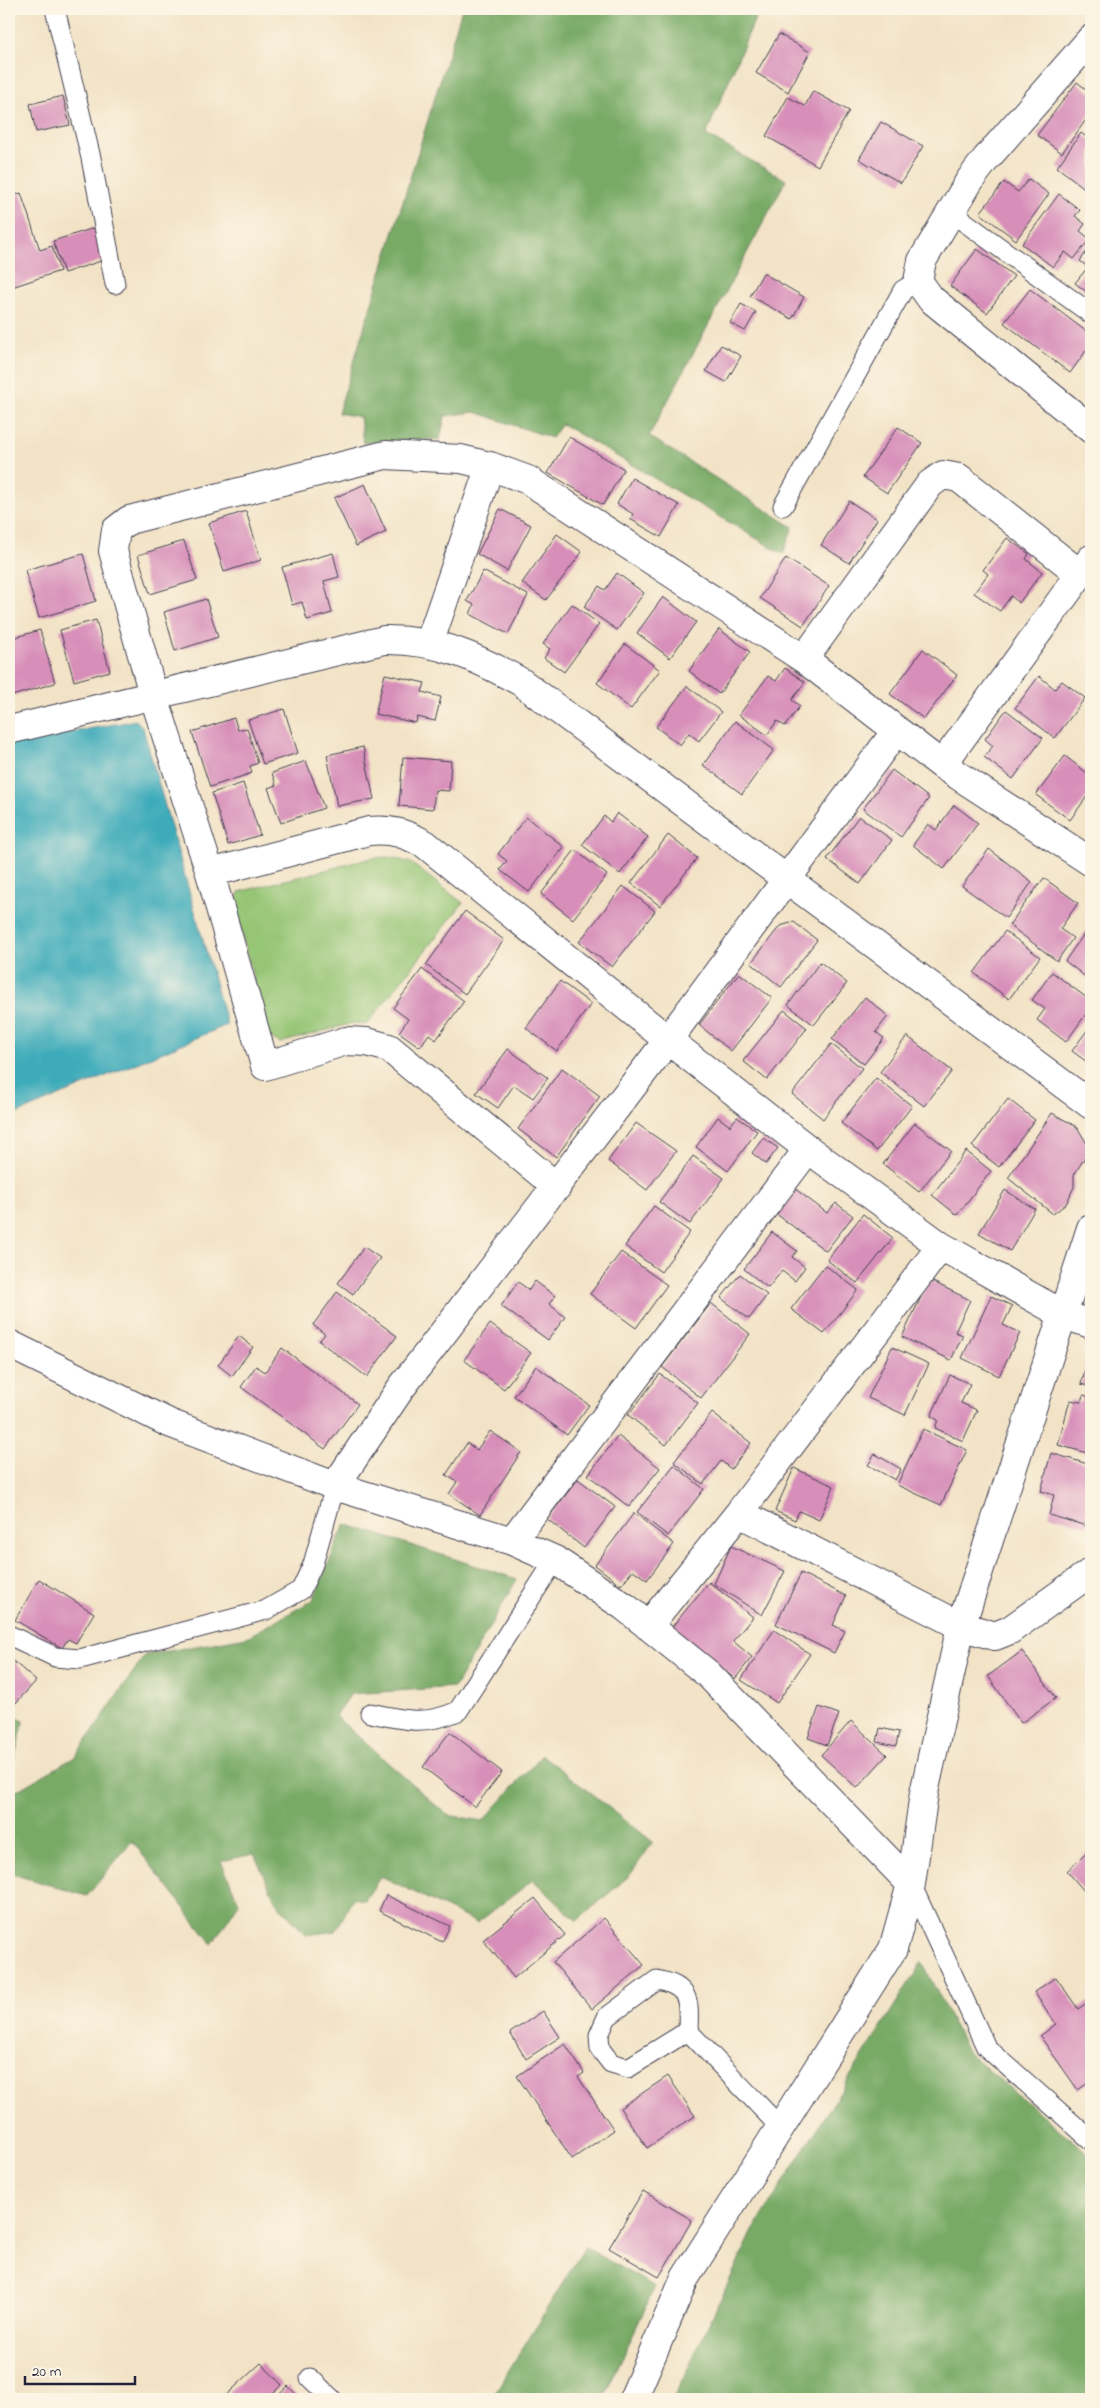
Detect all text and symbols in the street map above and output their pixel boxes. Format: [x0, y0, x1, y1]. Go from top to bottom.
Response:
scale bar [25, 2353, 135, 2385]
text: 20 m [32, 2361, 62, 2383]

